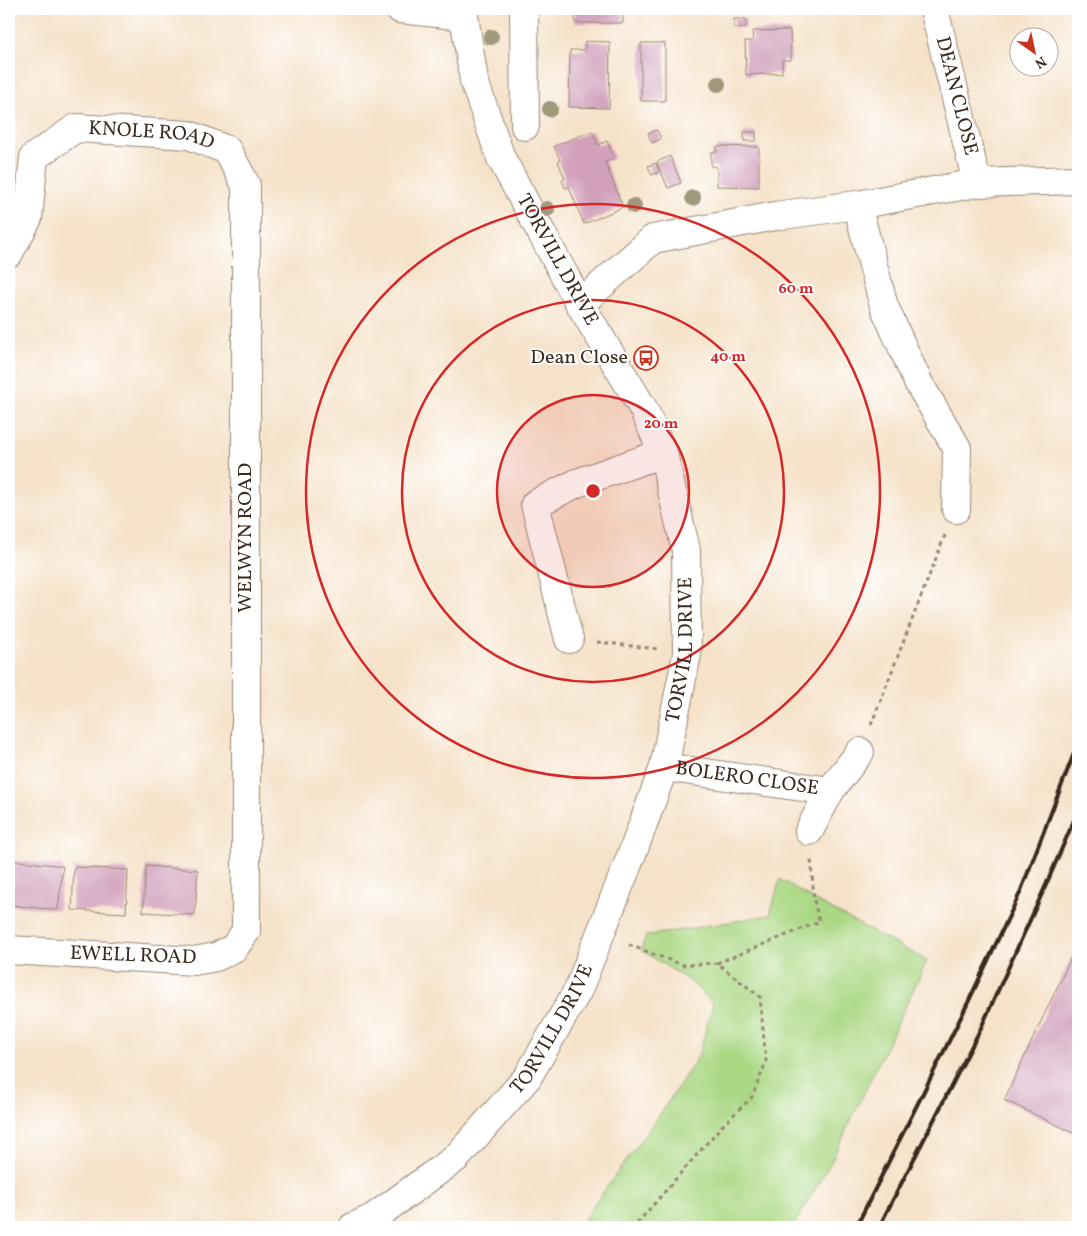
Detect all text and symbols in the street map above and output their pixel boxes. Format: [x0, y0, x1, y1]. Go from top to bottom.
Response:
north arrow [1010, 28, 1060, 78]
street label: DEAN CLOSE [928, 34, 984, 158]
text: N [1031, 51, 1050, 72]
street label: KNOLE ROAD [88, 115, 218, 158]
street label: TORVILL DRIVE [509, 189, 605, 331]
text: 60 m [779, 279, 814, 300]
place label: Dean Close [530, 344, 628, 372]
bus stop icon: Dean Close [633, 345, 659, 371]
text: 40 m [710, 347, 746, 368]
text: 20 m [644, 414, 679, 435]
street label: WELWYN ROAD [232, 463, 260, 613]
centre of rings [584, 482, 602, 500]
street label: TORVILL DRIVE [659, 577, 701, 725]
street label: BOLERO CLOSE [674, 755, 821, 803]
street label: EWELL ROAD [69, 940, 197, 972]
street label: TORVILL DRIVE [504, 960, 601, 1101]

